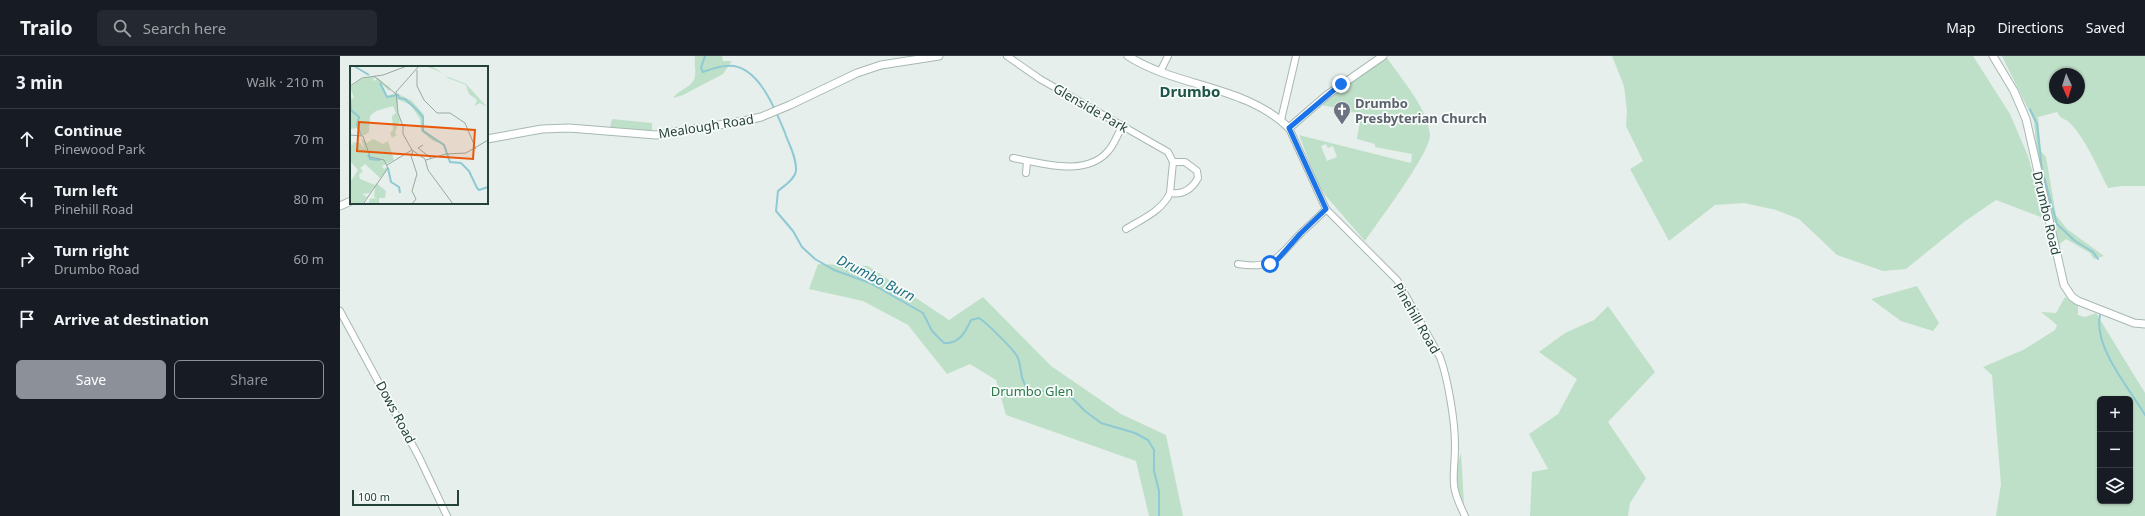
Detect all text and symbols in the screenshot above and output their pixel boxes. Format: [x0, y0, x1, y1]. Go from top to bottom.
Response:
search box [97, 10, 377, 46]
text: Trailo [20, 15, 73, 41]
icon: search [111, 17, 133, 39]
text: Search here [143, 18, 226, 38]
text: Map [1946, 18, 1975, 37]
text: Directions [1997, 18, 2064, 37]
text: Saved [2086, 18, 2125, 37]
inset map [350, 66, 488, 204]
north arrow [2049, 68, 2085, 104]
text: 3 min [16, 71, 63, 94]
text: Walk · 210 m [246, 73, 324, 91]
route end [1332, 75, 1350, 93]
street label: Glenside Park [1050, 79, 1132, 137]
district label: Drumbo [1160, 81, 1220, 101]
place label: Drumbo Presbyterian Church [1355, 94, 1487, 127]
church icon: Drumbo Presbyterian Church [1332, 100, 1352, 125]
street label: Mealough Road [657, 110, 755, 142]
text: Continue [54, 120, 122, 140]
icon: ahead [16, 128, 38, 150]
text: 70 m [294, 130, 324, 148]
text: Pinewood Park [54, 140, 145, 158]
street label: Drumbo Road [2029, 169, 2065, 257]
text: Turn left [54, 180, 118, 200]
icon: left [16, 188, 38, 210]
text: 80 m [294, 190, 324, 208]
text: Pinehill Road [54, 200, 133, 218]
text: Turn right [54, 240, 129, 260]
icon: right [16, 248, 38, 270]
text: 60 m [294, 250, 324, 268]
water label: Drumbo Burn [834, 250, 918, 305]
route start [1261, 255, 1279, 273]
text: Drumbo Road [54, 260, 140, 278]
street label: Pinehill Road [1389, 279, 1445, 357]
icon: arrive [16, 308, 38, 330]
text: Arrive at destination [54, 309, 209, 329]
button: Save [16, 360, 166, 399]
button: Share [174, 360, 324, 399]
street label: Dows Road [372, 378, 420, 446]
park label: Drumbo Glen [991, 382, 1073, 400]
map controls [2097, 396, 2133, 504]
button: + [2097, 396, 2133, 432]
button: − [2097, 432, 2133, 468]
button: layers [2097, 468, 2133, 504]
scale bar [352, 488, 459, 507]
text: 100 m [358, 489, 390, 504]

